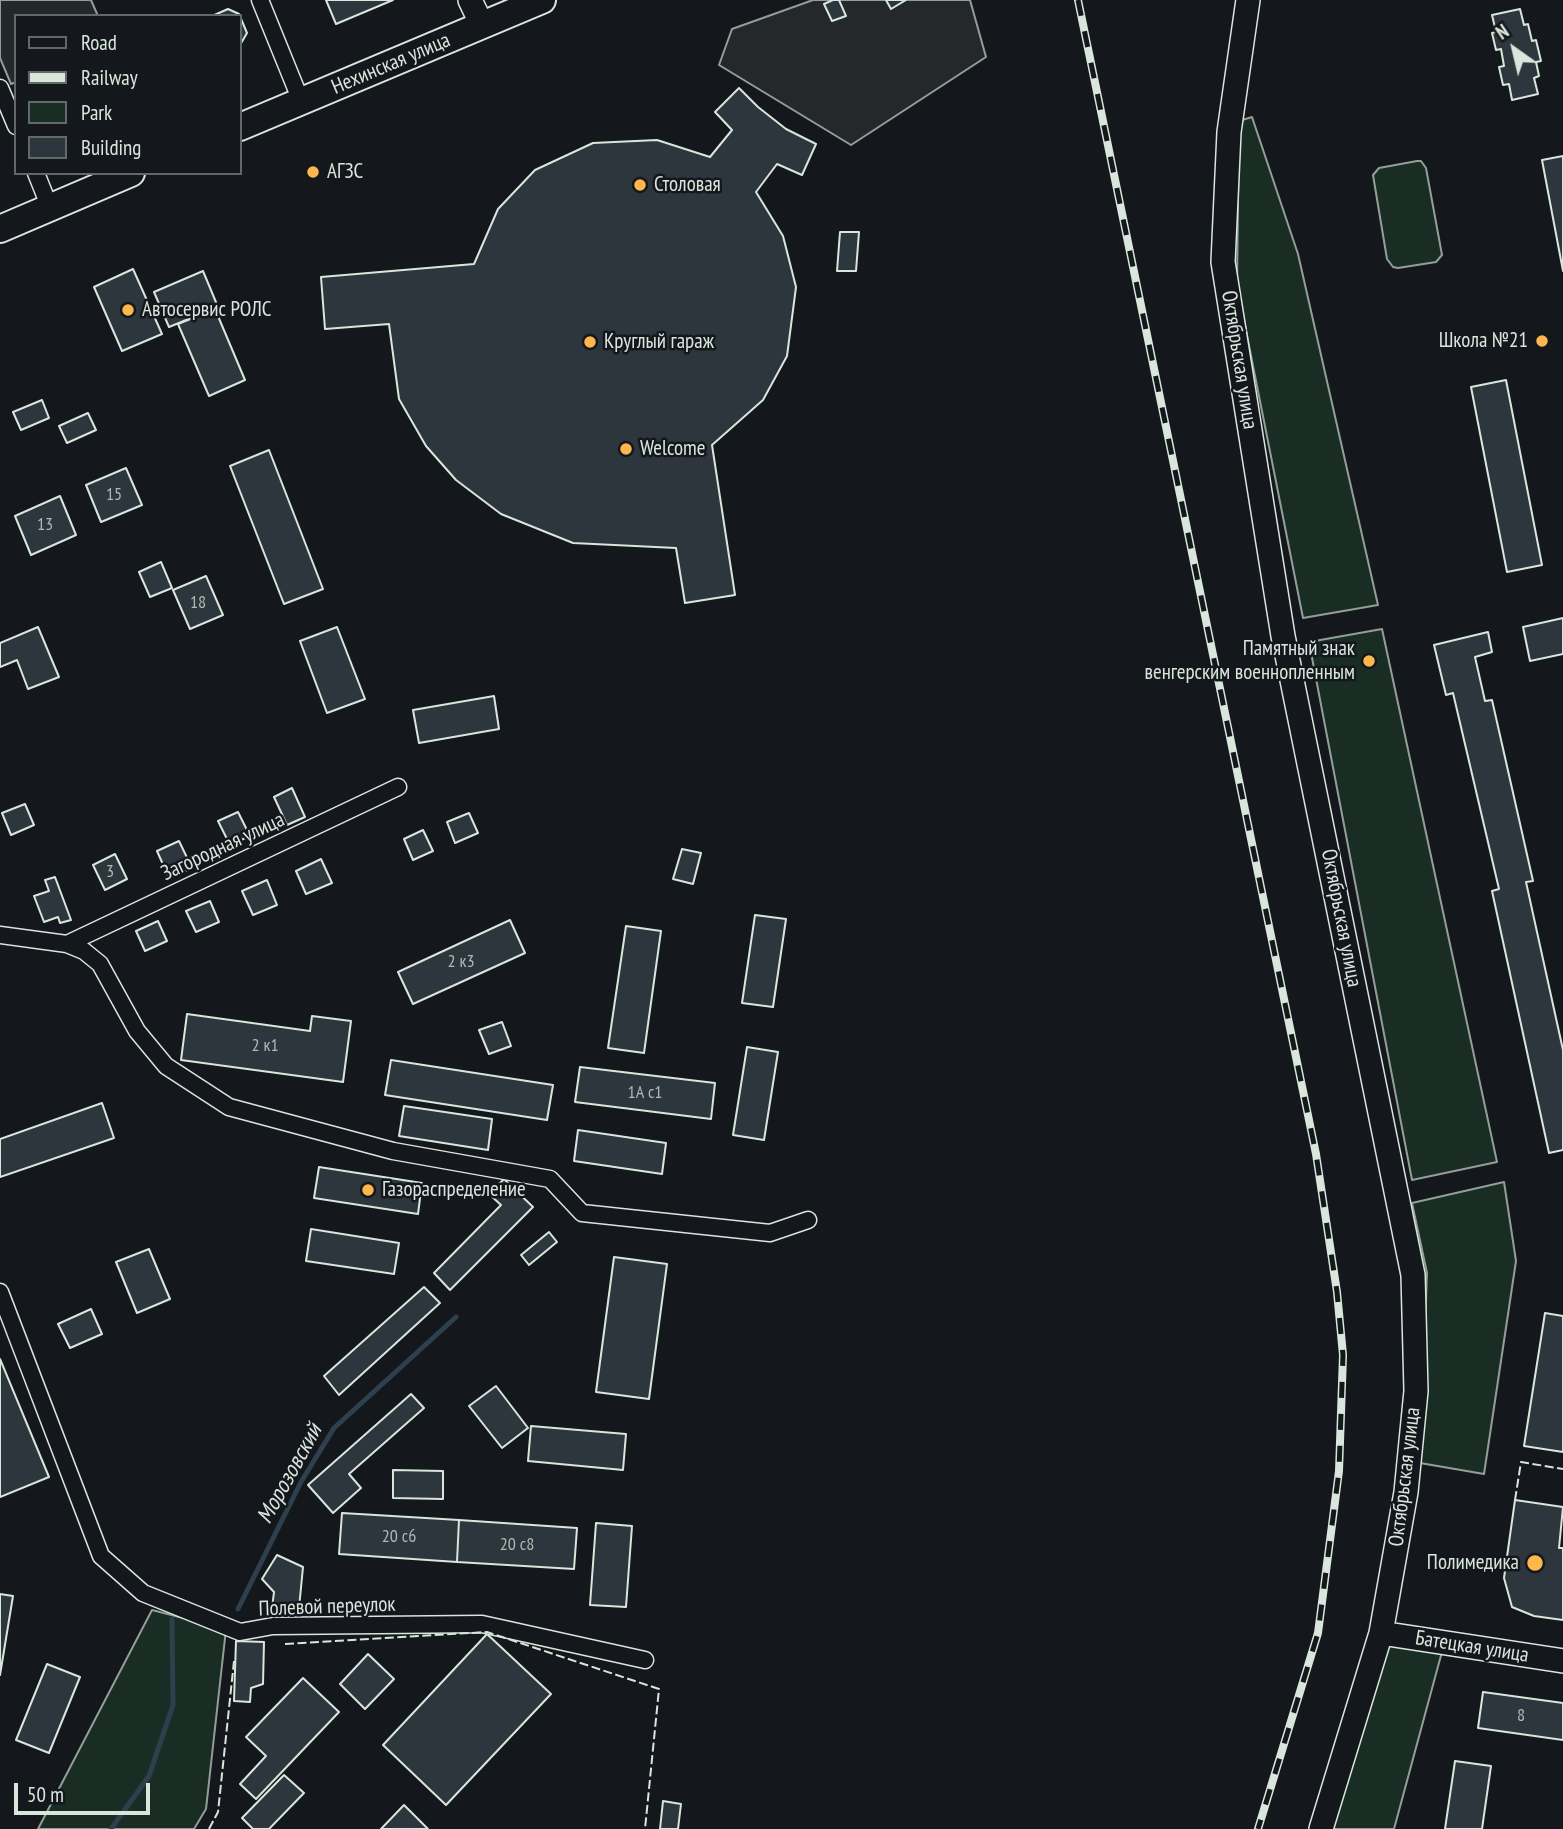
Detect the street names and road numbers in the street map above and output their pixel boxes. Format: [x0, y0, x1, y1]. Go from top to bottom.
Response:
street label: Нехинская улица [328, 28, 454, 100]
street label: Октябрьская улица [1216, 289, 1262, 431]
street label: Загородная улица [157, 807, 289, 887]
street label: Октябрьская улица [1315, 847, 1367, 989]
street label: Октябрьская улица [1384, 1406, 1426, 1548]
street label: Полевой переулок [258, 1592, 396, 1622]
street label: Батецкая улица [1414, 1626, 1530, 1668]

